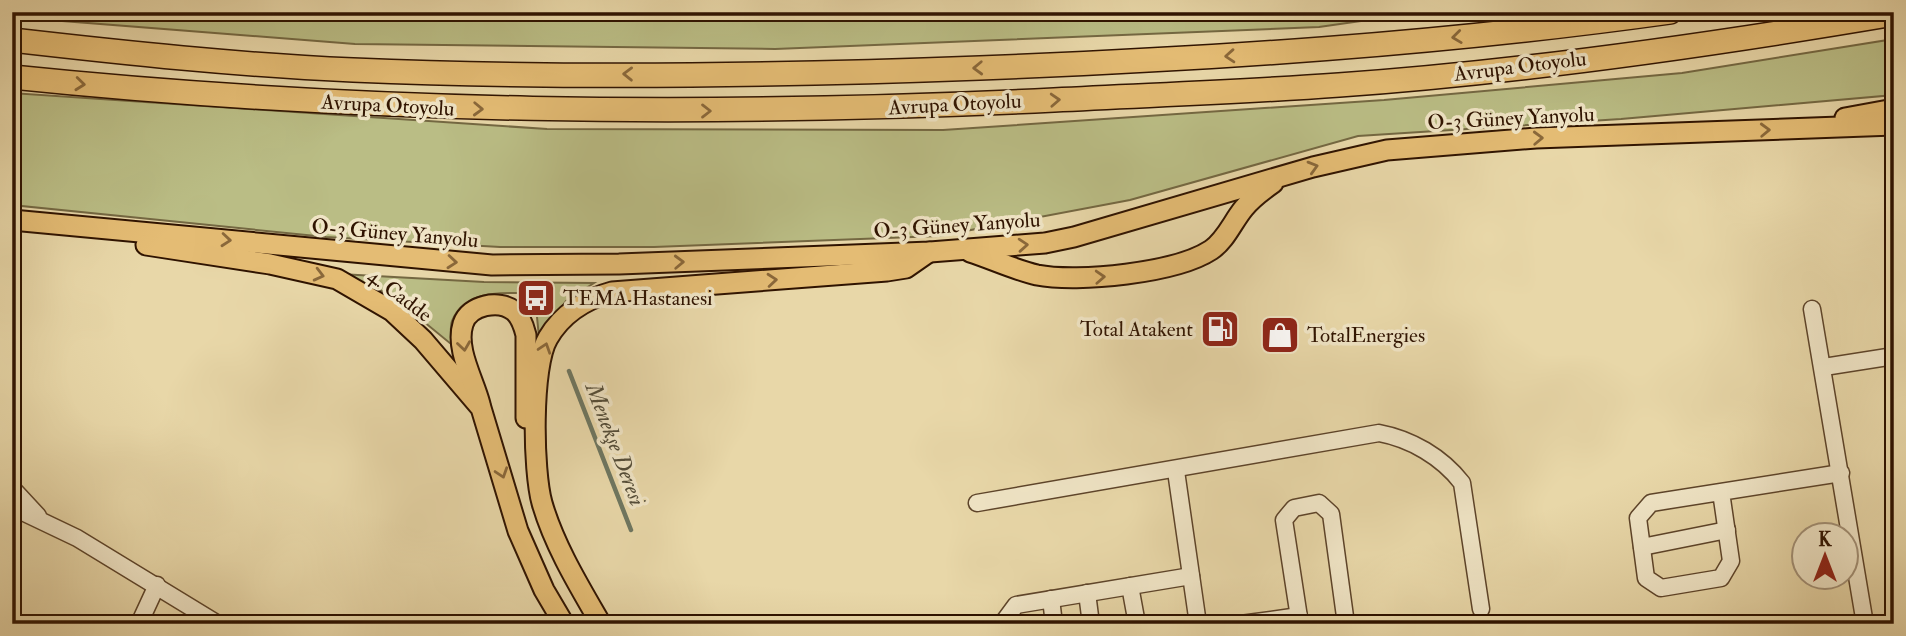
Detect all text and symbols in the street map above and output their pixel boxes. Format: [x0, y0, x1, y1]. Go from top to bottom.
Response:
one-way arrow [1451, 30, 1462, 45]
street label: Avrupa Otoyolu [1451, 45, 1588, 88]
one-way arrow [1224, 48, 1235, 63]
one-way arrow [972, 60, 983, 76]
one-way arrow [623, 66, 633, 82]
one-way arrow [74, 76, 86, 91]
street label: Avrupa Otoyolu [320, 88, 455, 122]
street label: Avrupa Otoyolu [887, 88, 1022, 122]
one-way arrow [1050, 92, 1061, 107]
one-way arrow [473, 101, 484, 117]
street label: O-3 Güney Yanyolu [1427, 101, 1595, 136]
one-way arrow [701, 103, 711, 119]
one-way arrow [1760, 123, 1771, 138]
one-way arrow [1533, 131, 1544, 146]
one-way arrow [1307, 161, 1319, 176]
street label: O-3 Güney Yanyolu [873, 206, 1042, 245]
street label: O-3 Güney Yanyolu [310, 213, 480, 254]
one-way arrow [220, 232, 231, 247]
one-way arrow [1017, 238, 1028, 253]
one-way arrow [447, 254, 458, 269]
one-way arrow [674, 255, 685, 270]
street label: 4. Cadde [362, 262, 437, 328]
one-way arrow [313, 267, 325, 281]
one-way arrow [1095, 269, 1106, 284]
one-way arrow [767, 273, 778, 288]
bus stop icon: TEMA Hastanesi [515, 277, 557, 319]
place label: TEMA Hastanesi [563, 285, 713, 312]
fuel station icon: Total Atakent [1199, 308, 1241, 350]
shop icon: TotalEnergies [1259, 314, 1301, 356]
place label: Total Atakent [1080, 316, 1193, 343]
place label: TotalEnergies [1307, 322, 1425, 349]
one-way arrow [456, 340, 471, 352]
one-way arrow [537, 342, 551, 354]
water label: Menekşe Deresi [578, 377, 652, 510]
one-way arrow [494, 466, 508, 479]
north arrow [1790, 520, 1860, 590]
text: K [1818, 528, 1832, 552]

